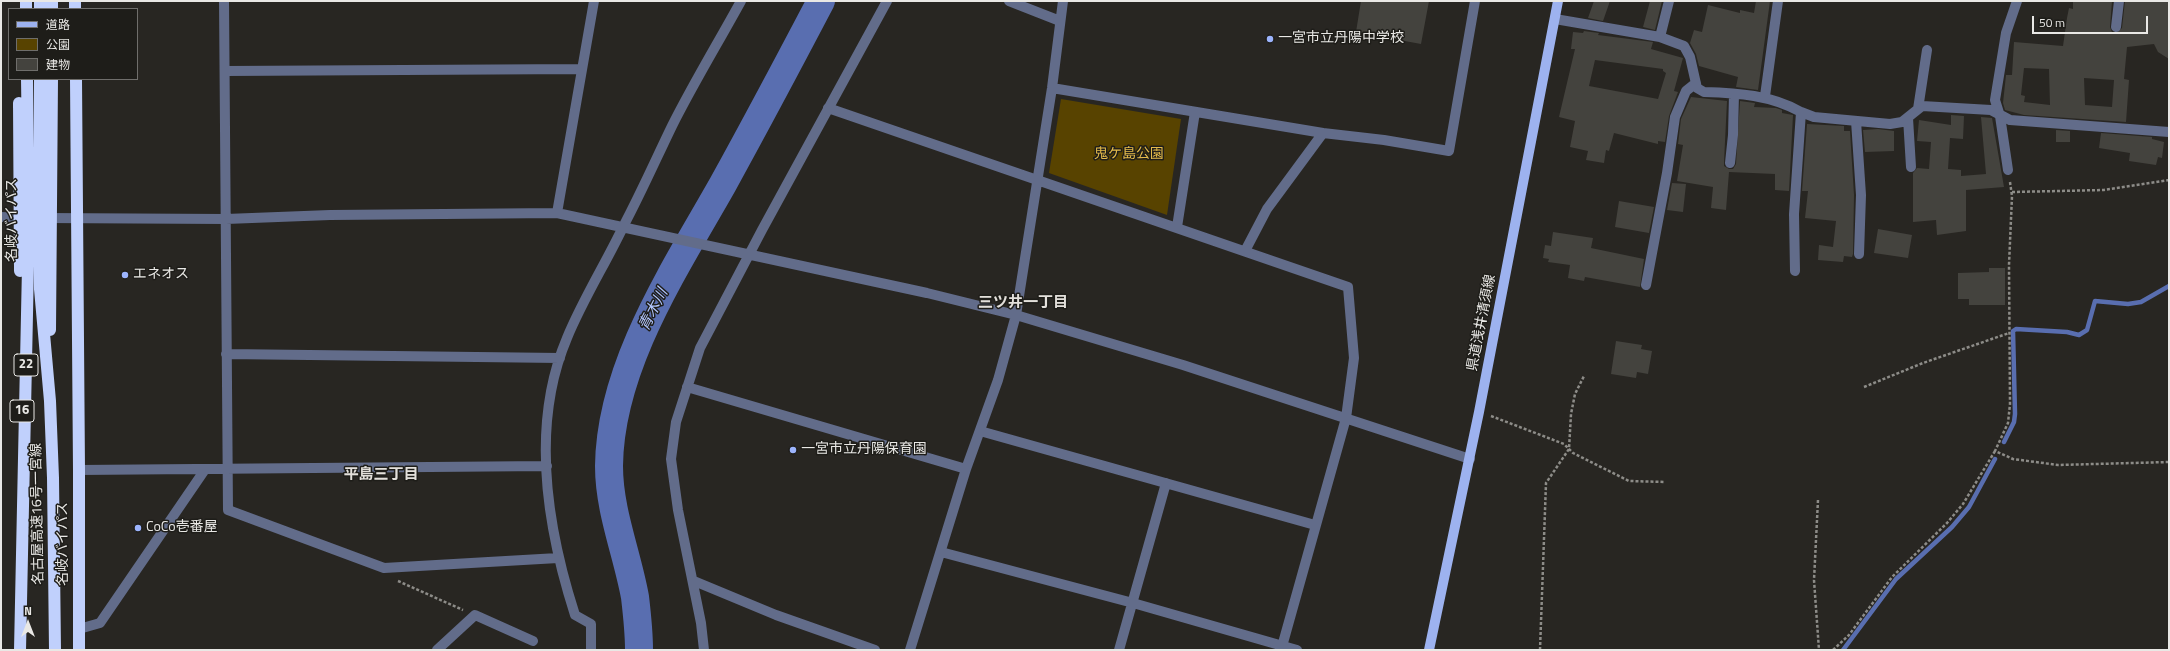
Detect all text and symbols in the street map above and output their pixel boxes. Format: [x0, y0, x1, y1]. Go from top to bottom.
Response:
legend [8, 8, 138, 80]
scale bar [2034, 8, 2150, 34]
text: 50 m [2039, 13, 2065, 32]
text: 道路 [46, 15, 70, 34]
place label: 一宮市立丹陽中学校 [1278, 31, 1404, 47]
marker: 一宮市立丹陽中学校 [1265, 34, 1275, 44]
text: 公園 [46, 35, 70, 54]
text: 建物 [46, 55, 70, 74]
park label: 鬼ケ島公園 [1094, 147, 1164, 163]
street label: 名岐バイパス [5, 178, 21, 262]
place label: エネオス [133, 267, 189, 283]
marker: エネオス [120, 270, 130, 280]
street label: 県道浅井清須線 [1464, 273, 1500, 373]
water label: 青木川 [636, 286, 672, 334]
district label: 三ツ井一丁目 [978, 294, 1068, 312]
road number: 22 [14, 354, 38, 376]
road number: 16 [10, 400, 34, 422]
place label: 一宮市立丹陽保育園 [801, 442, 927, 458]
street label: 名古屋高速16号一宮線 [28, 443, 48, 585]
marker: 一宮市立丹陽保育園 [788, 445, 798, 455]
district label: 平島三丁目 [344, 466, 418, 484]
street label: 名岐バイパス [56, 502, 72, 586]
place label: CoCo壱番屋 [146, 520, 218, 536]
marker: CoCo壱番屋 [133, 523, 143, 533]
north arrow [8, 603, 48, 643]
text: N [24, 603, 32, 619]

